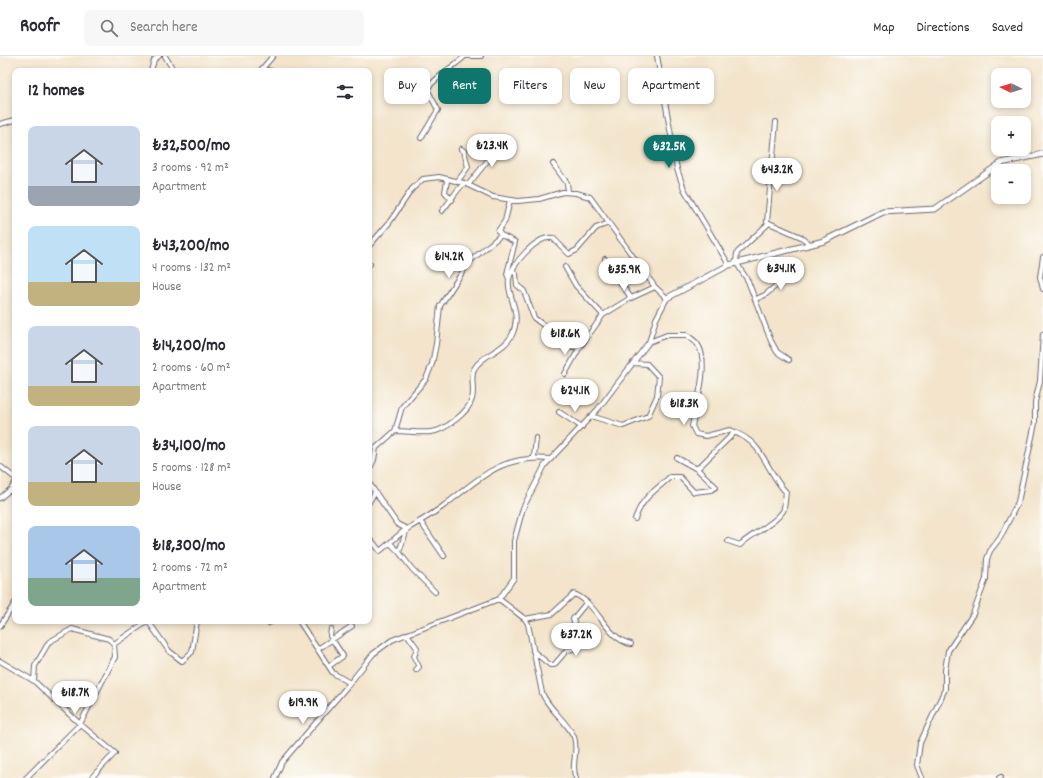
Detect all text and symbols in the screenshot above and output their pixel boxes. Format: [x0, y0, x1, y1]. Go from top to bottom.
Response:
search box [84, 10, 364, 46]
text: Roofr [20, 14, 60, 41]
icon: search [98, 17, 120, 39]
text: Search here [130, 17, 198, 39]
text: Map [873, 18, 895, 38]
text: Directions [917, 18, 970, 38]
text: Saved [992, 18, 1023, 38]
chip: Buy [384, 68, 430, 104]
chip: Rent [438, 68, 491, 104]
chip: Filters [499, 68, 562, 104]
chip: New [570, 68, 620, 104]
chip: Apartment [628, 68, 714, 104]
north arrow [991, 68, 1031, 108]
map controls [991, 68, 1031, 204]
text: 12 homes [28, 80, 85, 104]
icon: filters [334, 81, 356, 103]
button: + [991, 116, 1031, 156]
pin: ₺23.4K [459, 134, 525, 168]
text: ₺32,500/mo [152, 135, 230, 159]
pin: ₺32.5K [636, 135, 702, 169]
text: ₺23.4K [476, 137, 508, 156]
text: ₺32.5K [653, 138, 685, 157]
icon: home [60, 142, 108, 190]
pin: ₺43.2K [744, 158, 810, 192]
text: 3 rooms · 92 m² [152, 159, 229, 178]
text: ₺43.2K [761, 161, 793, 180]
button: − [991, 164, 1031, 204]
text: Apartment [152, 178, 206, 197]
text: ₺43,200/mo [152, 235, 229, 259]
icon: home [60, 242, 108, 290]
pin: ₺14.2K [416, 245, 482, 279]
text: ₺14.2K [434, 248, 464, 267]
pin: ₺34.1K [748, 257, 814, 291]
pin: ₺35.9K [591, 258, 657, 292]
text: 4 rooms · 132 m² [152, 259, 231, 278]
text: ₺34.1K [766, 260, 796, 279]
text: ₺35.9K [607, 261, 641, 280]
text: House [152, 278, 181, 297]
pin: ₺18.6K [532, 322, 598, 356]
text: ₺18.6K [550, 325, 580, 344]
text: ₺14,200/mo [152, 335, 226, 359]
icon: home [60, 342, 108, 390]
text: 2 rooms · 60 m² [152, 359, 230, 378]
text: Apartment [152, 378, 206, 397]
pin: ₺24.1K [542, 379, 608, 413]
text: ₺24.1K [560, 382, 590, 401]
pin: ₺18.3K [651, 392, 717, 426]
text: ₺18.3K [669, 395, 699, 414]
text: ₺34,100/mo [152, 435, 226, 459]
icon: home [60, 442, 108, 490]
text: 5 rooms · 128 m² [152, 459, 231, 478]
text: House [152, 478, 181, 497]
text: ₺18,300/mo [152, 535, 225, 559]
icon: home [60, 542, 108, 590]
text: 2 rooms · 72 m² [152, 559, 228, 578]
text: Apartment [152, 578, 206, 597]
pin: ₺37.2K [543, 623, 609, 657]
text: ₺37.2K [560, 626, 592, 645]
pin: ₺18.7K [42, 681, 108, 715]
text: ₺18.7K [61, 684, 89, 703]
pin: ₺19.9K [270, 691, 336, 725]
text: ₺19.9K [288, 694, 318, 713]

